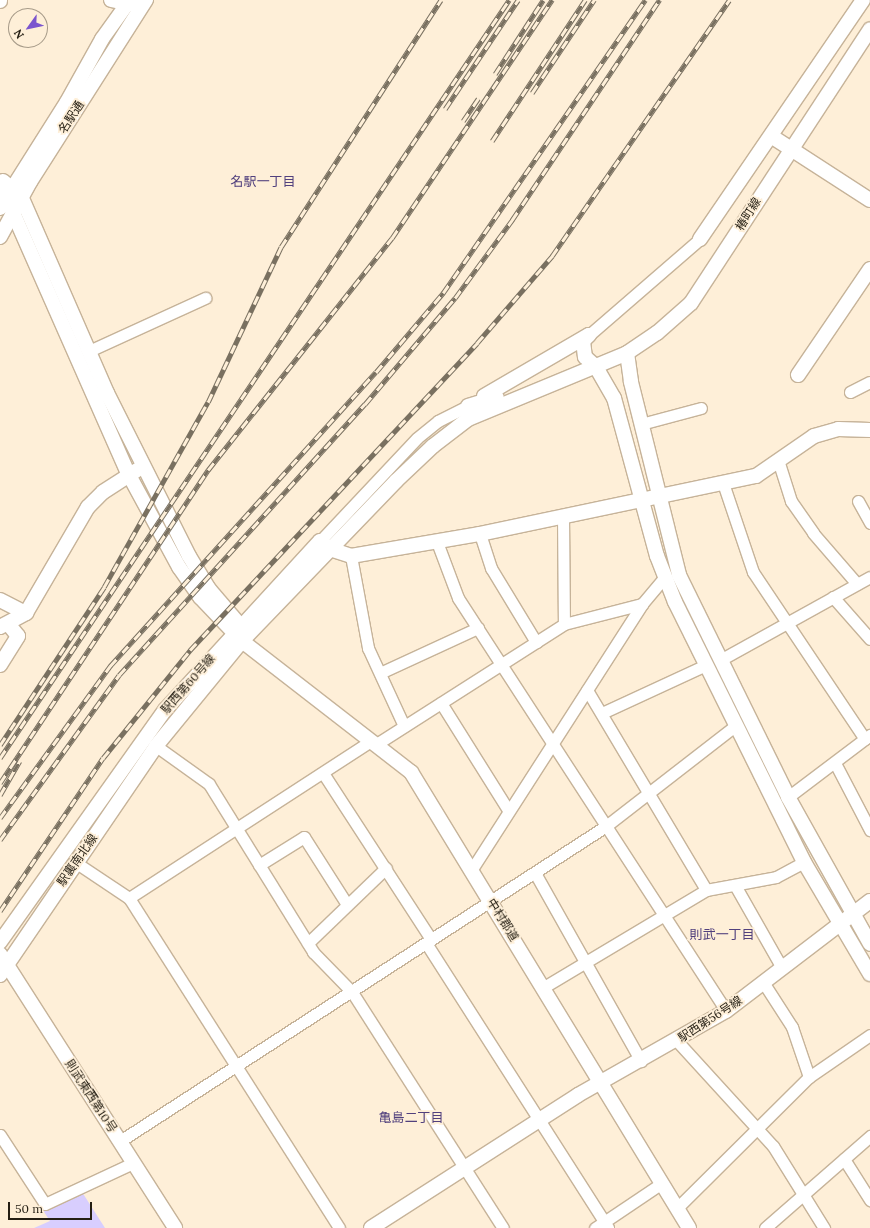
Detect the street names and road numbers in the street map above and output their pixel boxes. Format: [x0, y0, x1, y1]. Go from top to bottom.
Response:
street label: 名駅通 [55, 98, 87, 136]
street label: 椿町線 [732, 195, 764, 233]
street label: 駅西第60号線 [158, 651, 218, 717]
street label: 駅裏南北線 [54, 831, 100, 889]
street label: 中村郡道 [484, 896, 522, 944]
street label: 駅西第56号線 [675, 993, 745, 1045]
street label: 則武東西第10号 [62, 1057, 120, 1135]

